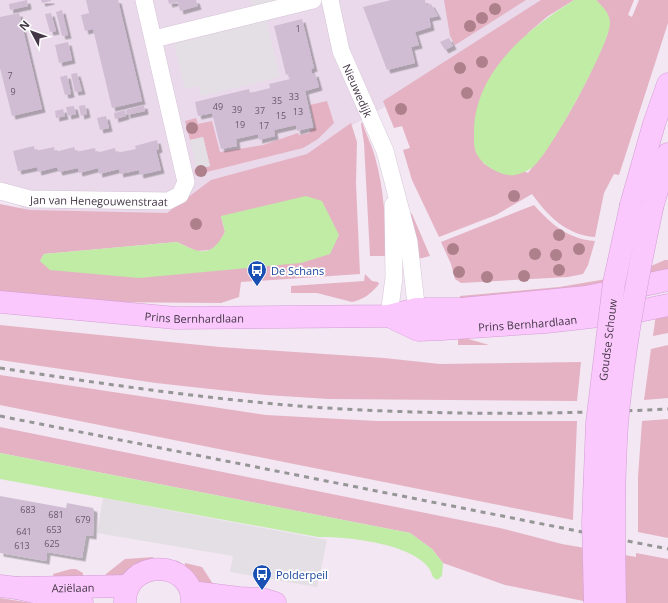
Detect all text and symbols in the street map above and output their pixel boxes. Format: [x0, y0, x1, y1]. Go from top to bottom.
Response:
north arrow [12, 12, 52, 52]
text: N [15, 17, 33, 33]
house number: 1 [295, 22, 301, 35]
street label: Nieuwedijk [340, 61, 377, 119]
house number: 7 [7, 69, 13, 82]
house number: 9 [10, 85, 16, 98]
house number: 33 [289, 90, 299, 103]
house number: 35 [272, 94, 282, 107]
house number: 49 [213, 100, 223, 113]
house number: 39 [232, 103, 242, 116]
house number: 37 [255, 104, 265, 117]
house number: 13 [293, 105, 303, 118]
house number: 15 [276, 109, 286, 122]
house number: 19 [235, 118, 245, 131]
house number: 17 [259, 119, 269, 132]
street label: Jan van Henegouwenstraat [29, 191, 168, 208]
bus stop icon: De Schans [246, 259, 268, 287]
place label: De Schans [271, 263, 324, 278]
street label: Goudse Schouw [595, 297, 620, 382]
street label: Prins Bernhardlaan [144, 308, 244, 326]
street label: Prins Bernhardlaan [478, 311, 578, 334]
house number: 683 [20, 503, 36, 516]
house number: 681 [48, 508, 64, 521]
house number: 679 [75, 513, 91, 526]
house number: 653 [46, 523, 62, 536]
house number: 641 [16, 525, 32, 538]
house number: 625 [44, 537, 60, 550]
house number: 613 [14, 539, 30, 552]
bus stop icon: Polderpeil [251, 563, 273, 591]
place label: Polderpeil [276, 567, 328, 582]
street label: Aziëlaan [51, 579, 95, 595]

